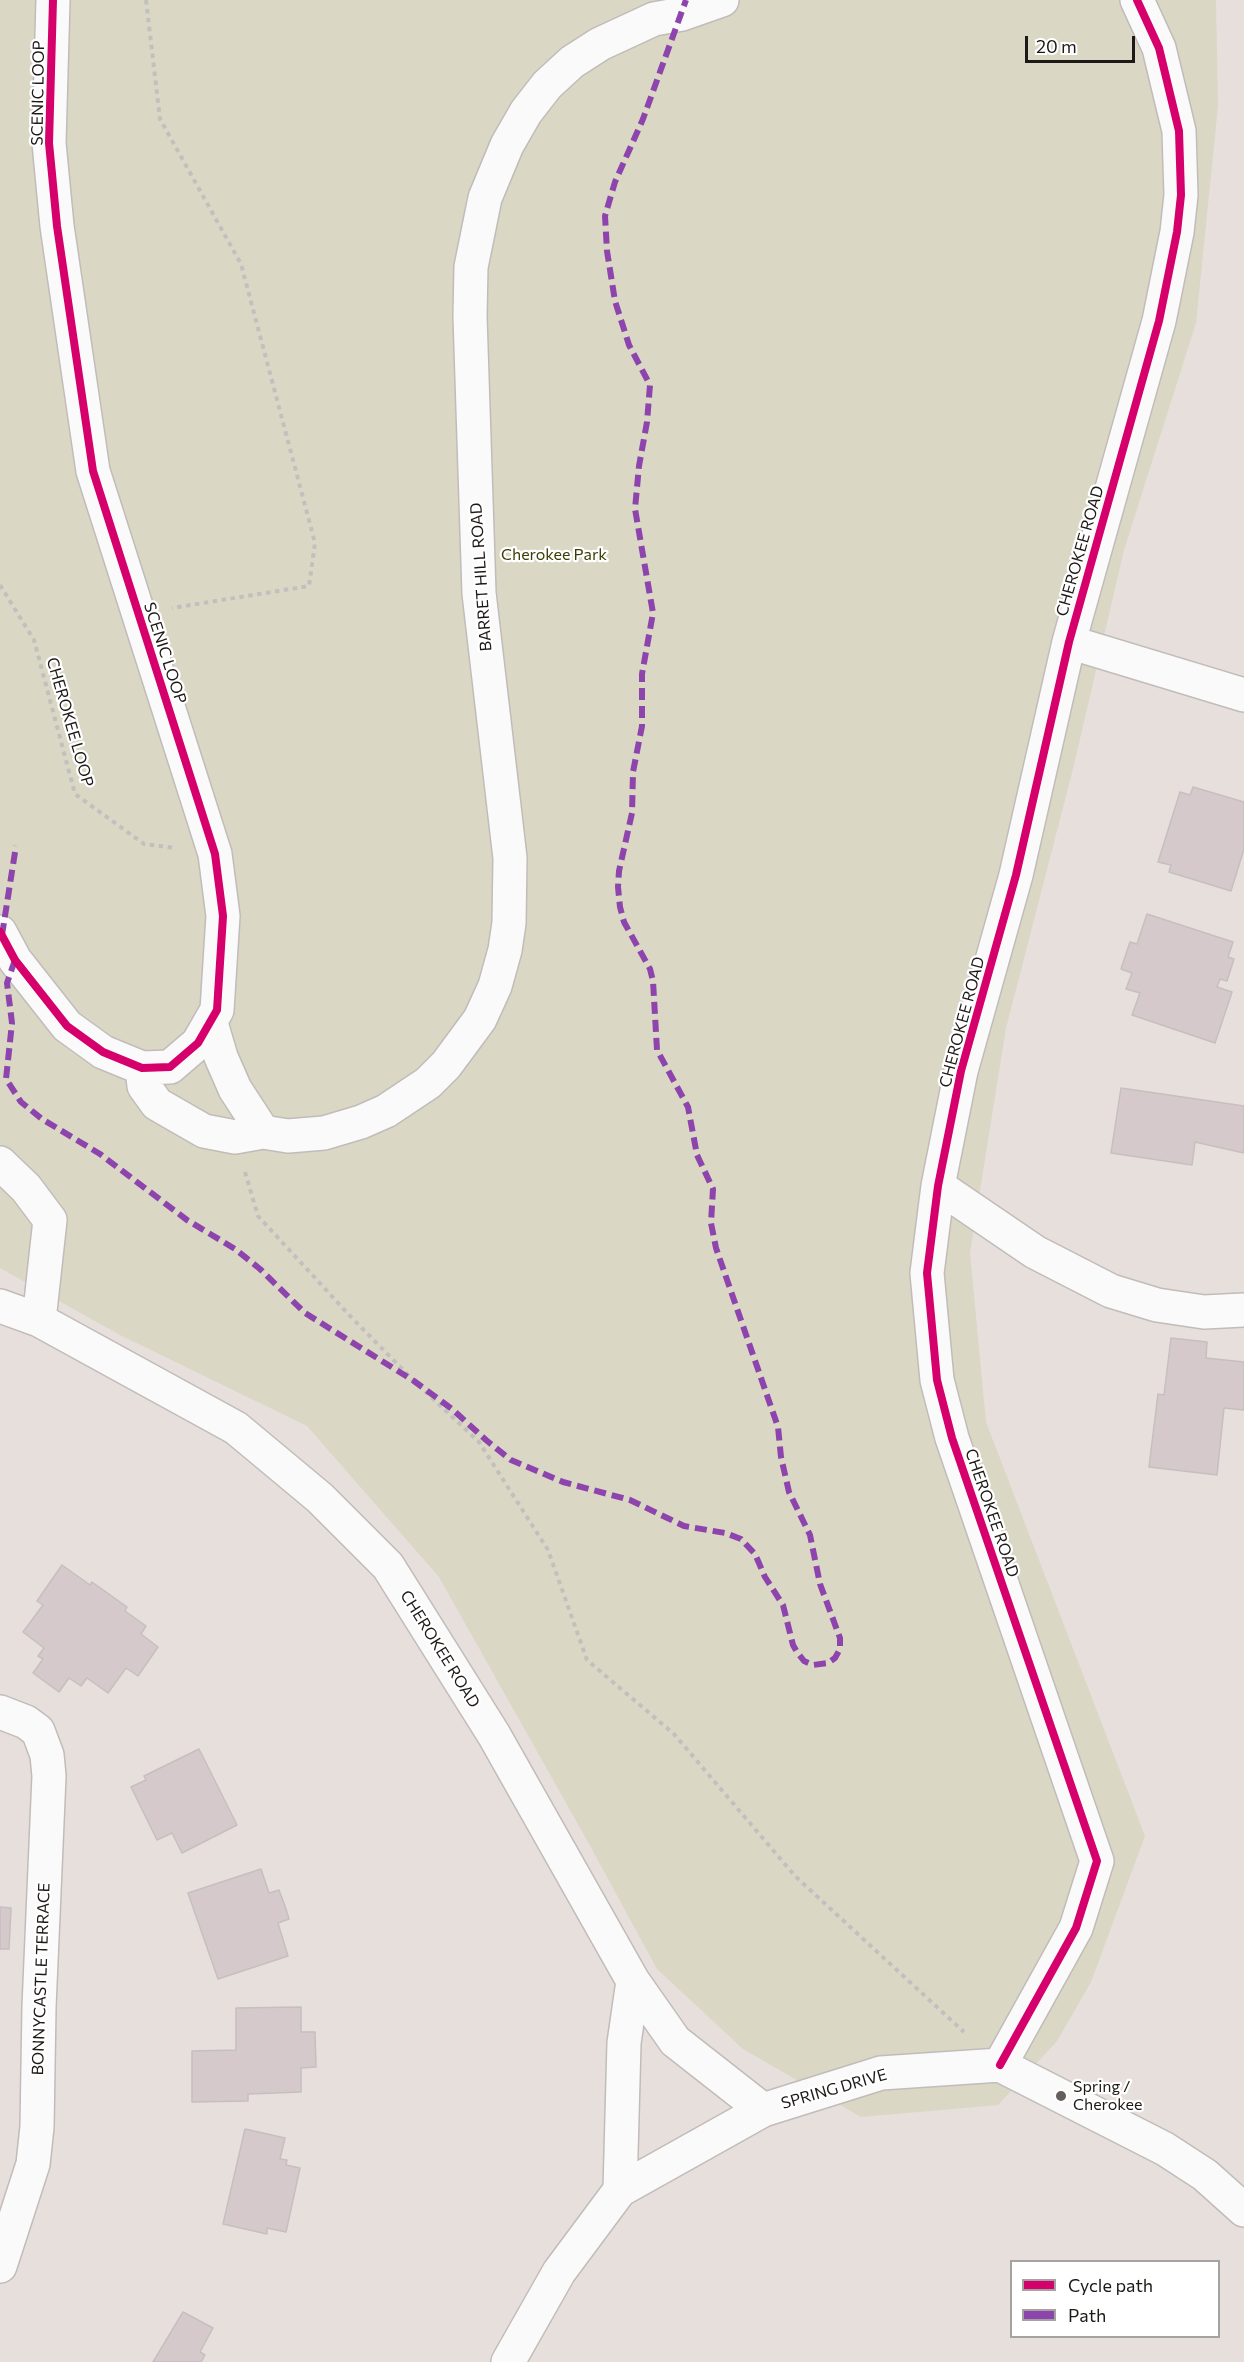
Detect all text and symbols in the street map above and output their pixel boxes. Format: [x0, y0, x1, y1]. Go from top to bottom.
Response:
scale bar [1028, 24, 1138, 62]
text: 20 m [1036, 35, 1077, 57]
street label: SCENIC LOOP [27, 40, 49, 146]
street label: CHEROKEE ROAD [1052, 484, 1108, 618]
street label: BARRET HILL ROAD [466, 502, 496, 652]
park label: Cherokee Park [501, 545, 607, 565]
street label: SCENIC LOOP [140, 600, 190, 706]
street label: CHEROKEE LOOP [42, 655, 98, 789]
street label: CHEROKEE ROAD [935, 954, 989, 1090]
street label: CHEROKEE ROAD [961, 1446, 1023, 1580]
street label: CHEROKEE ROAD [396, 1587, 484, 1711]
street label: BONNYCASTLE TERRACE [28, 1882, 54, 2076]
street label: SPRING DRIVE [779, 2065, 889, 2113]
place label: Spring / Cherokee [1073, 2077, 1142, 2115]
marker: Spring / Cherokee [1054, 2089, 1068, 2103]
legend [1010, 2260, 1220, 2338]
text: Cycle path [1068, 2274, 1153, 2296]
text: Path [1068, 2304, 1106, 2326]

